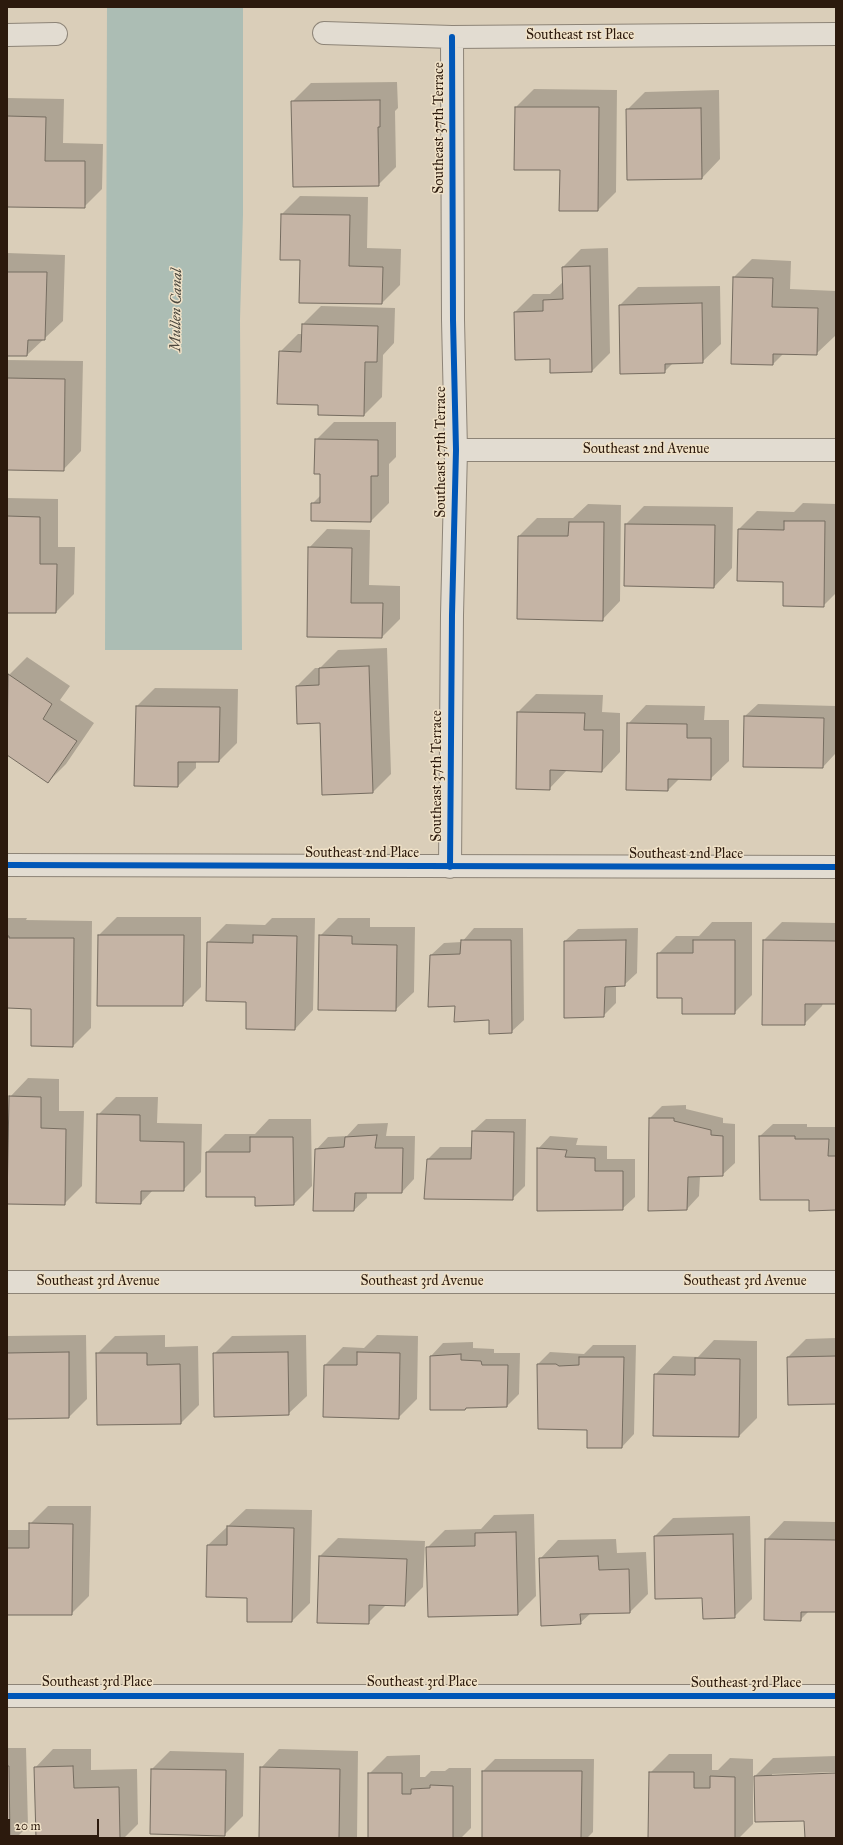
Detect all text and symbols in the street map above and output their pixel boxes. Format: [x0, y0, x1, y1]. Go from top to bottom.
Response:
street label: Southeast 1st Place [526, 28, 634, 44]
street label: Southeast 37th Terrace [432, 62, 448, 194]
water label: Mullen Canal [167, 268, 187, 352]
street label: Southeast 37th Terrace [434, 386, 450, 518]
street label: Southeast 2nd Avenue [583, 442, 709, 458]
street label: Southeast 37th Terrace [430, 710, 446, 842]
street label: Southeast 2nd Place [305, 846, 419, 862]
street label: Southeast 2nd Place [629, 847, 743, 863]
street label: Southeast 3rd Avenue [36, 1274, 160, 1290]
street label: Southeast 3rd Avenue [360, 1274, 484, 1290]
street label: Southeast 3rd Avenue [683, 1274, 807, 1290]
street label: Southeast 3rd Place [42, 1675, 152, 1691]
street label: Southeast 3rd Place [367, 1675, 477, 1691]
street label: Southeast 3rd Place [691, 1676, 801, 1692]
scale bar [10, 1811, 101, 1837]
text: 20 m [15, 1819, 41, 1833]

